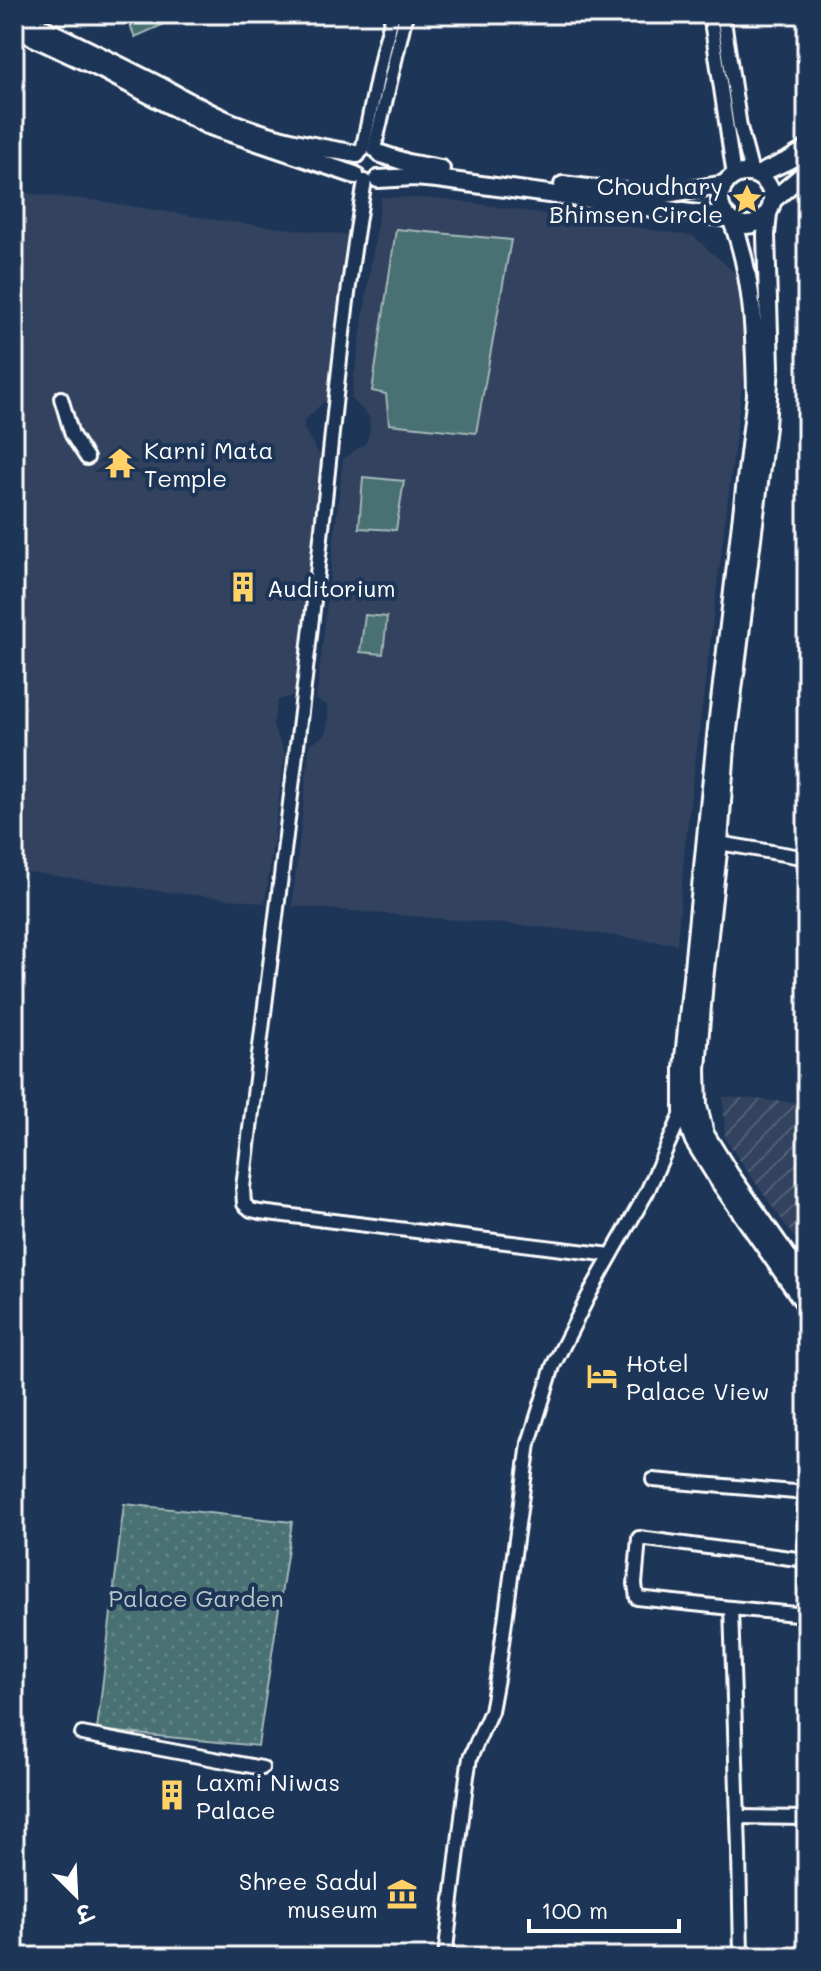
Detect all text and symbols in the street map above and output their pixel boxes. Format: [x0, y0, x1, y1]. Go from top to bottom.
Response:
place label: Choudhary Bhimsen Circle [549, 170, 723, 229]
place icon: Choudhary Bhimsen Circle [730, 182, 764, 216]
place label: Karni Mata Temple [144, 434, 273, 493]
temple icon: Karni Mata Temple [103, 446, 137, 480]
building icon: Auditorium [226, 570, 260, 604]
place label: Auditorium [267, 572, 396, 603]
place label: Hotel Palace View [626, 1347, 770, 1406]
hotel icon: Hotel Palace View [585, 1359, 619, 1393]
park label: Palace Garden [108, 1582, 284, 1613]
place label: Laxmi Niwas Palace [196, 1766, 340, 1825]
building icon: Laxmi Niwas Palace [155, 1778, 189, 1812]
north arrow [36, 1855, 116, 1935]
place label: Shree Sadul museum [239, 1865, 378, 1924]
museum icon: Shree Sadul museum [385, 1877, 419, 1911]
scale bar [529, 1883, 679, 1933]
text: 100 m [541, 1894, 608, 1925]
text: उ [70, 1897, 99, 1931]

